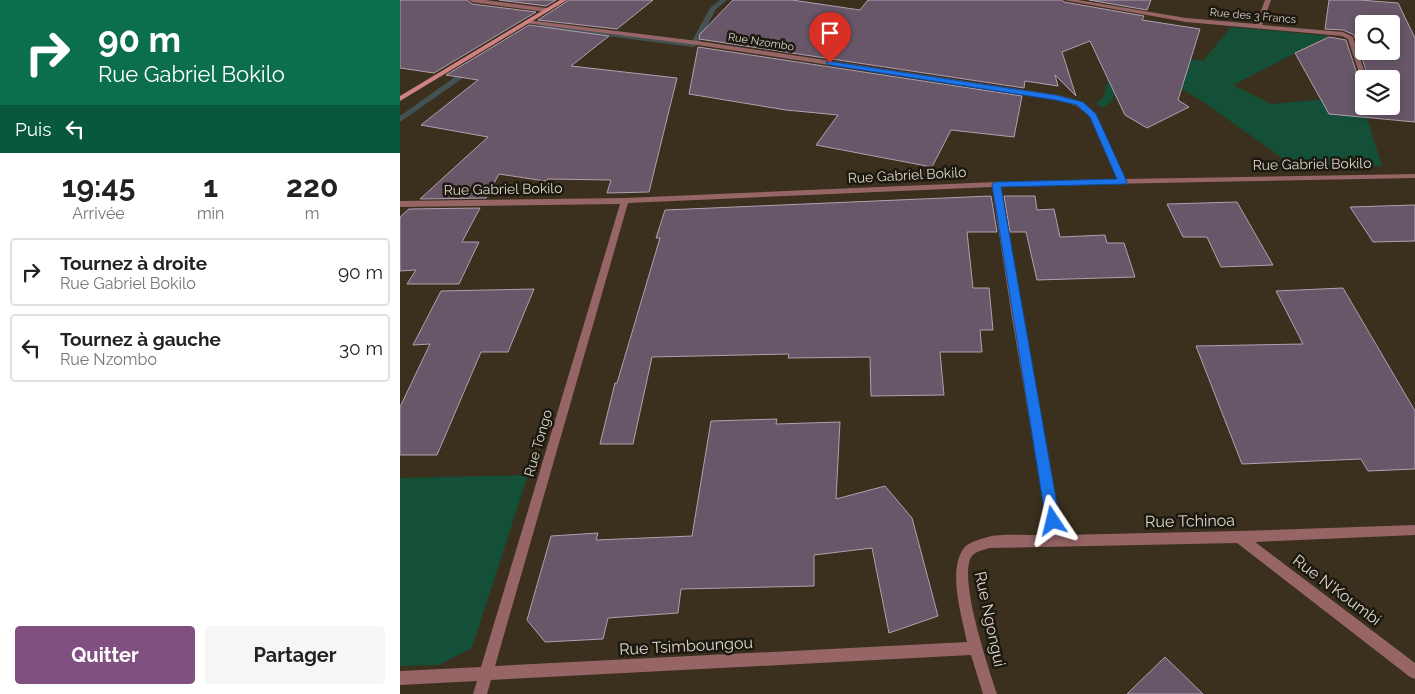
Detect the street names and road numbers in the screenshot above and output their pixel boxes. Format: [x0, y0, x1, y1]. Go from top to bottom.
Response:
street label: Rue des 3 Francs [1209, 6, 1297, 26]
street label: Rue Nzombo [727, 30, 795, 54]
street label: Rue Gabriel Bokilo [1252, 155, 1372, 173]
street label: Rue Gabriel Bokilo [847, 164, 967, 186]
street label: Rue Gabriel Bokilo [443, 180, 563, 198]
street label: Rue Tongo [521, 408, 555, 478]
street label: Rue Tchinoa [1145, 511, 1235, 531]
street label: Rue N'Koumbi [1289, 551, 1385, 629]
street label: Rue Ngongui [971, 570, 1009, 668]
street label: Rue Tsimboungou [619, 633, 753, 659]

